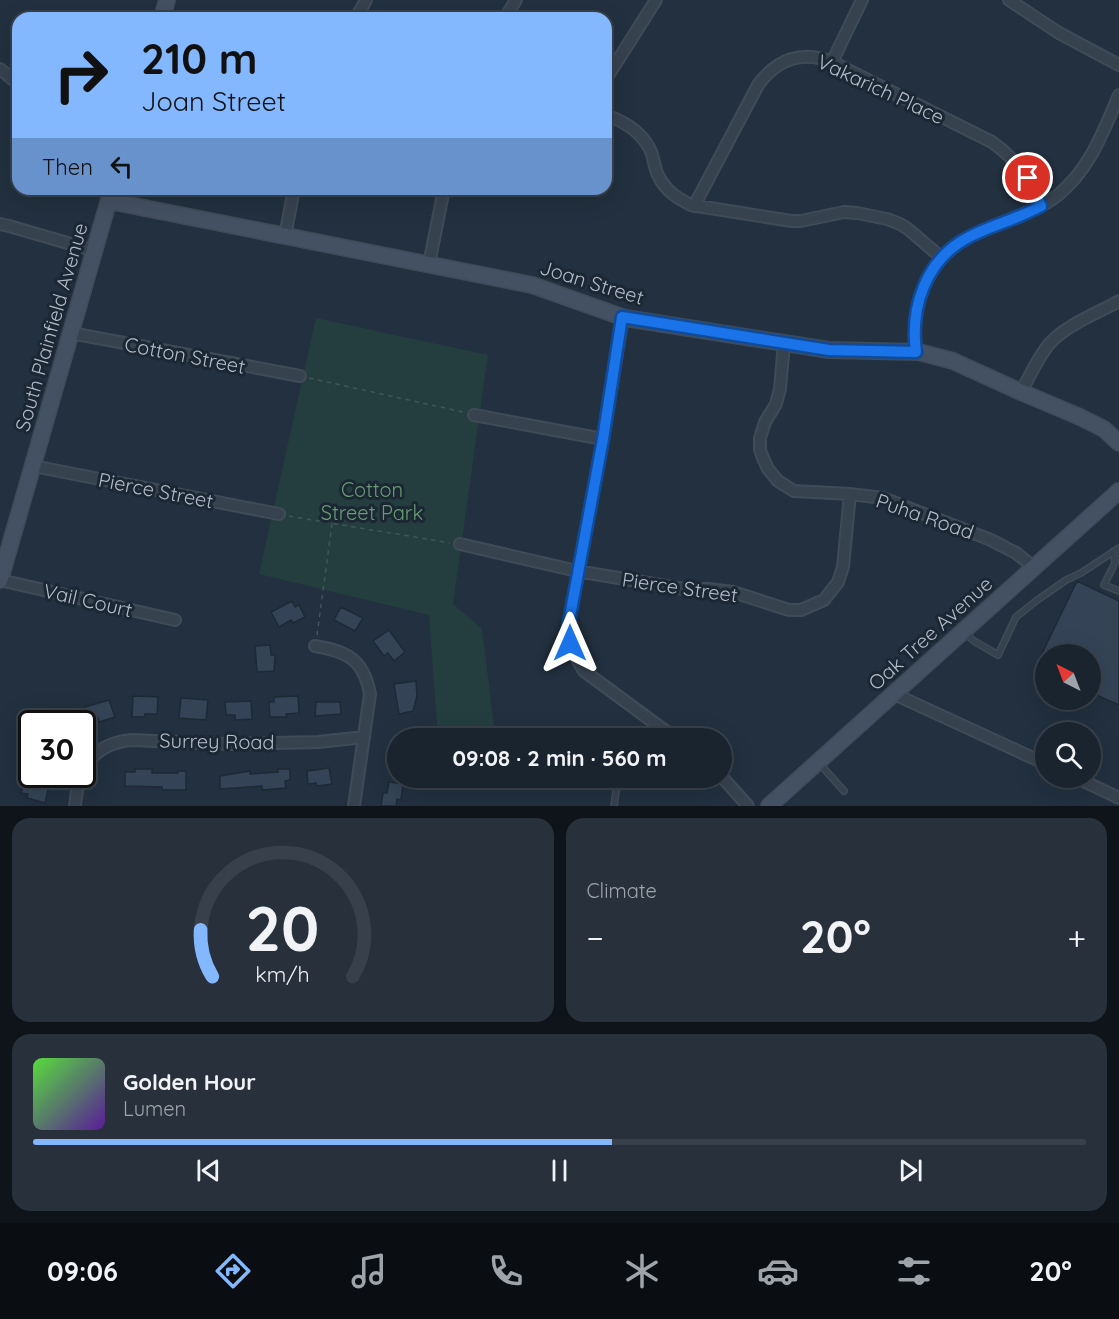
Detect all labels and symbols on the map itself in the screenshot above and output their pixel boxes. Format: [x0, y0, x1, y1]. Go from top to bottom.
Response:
street label: Vakarich Place [813, 49, 949, 129]
pin [1002, 152, 1053, 203]
street label: South Plainfield Avenue [9, 220, 93, 434]
street label: Joan Street [537, 254, 647, 310]
street label: Cotton Street [123, 331, 248, 379]
street label: Pierce Street [96, 467, 216, 513]
park label: Cotton Street Park [321, 477, 423, 525]
street label: Puha Road [873, 488, 977, 544]
street label: Pierce Street [621, 567, 740, 608]
street label: Oak Tree Avenue [863, 571, 997, 695]
street label: Vail Court [41, 578, 135, 622]
position arrow [538, 611, 602, 675]
north arrow [1035, 644, 1101, 710]
speed limit sign: 30 [18, 710, 96, 788]
street label: Surrey Road [159, 727, 275, 755]

